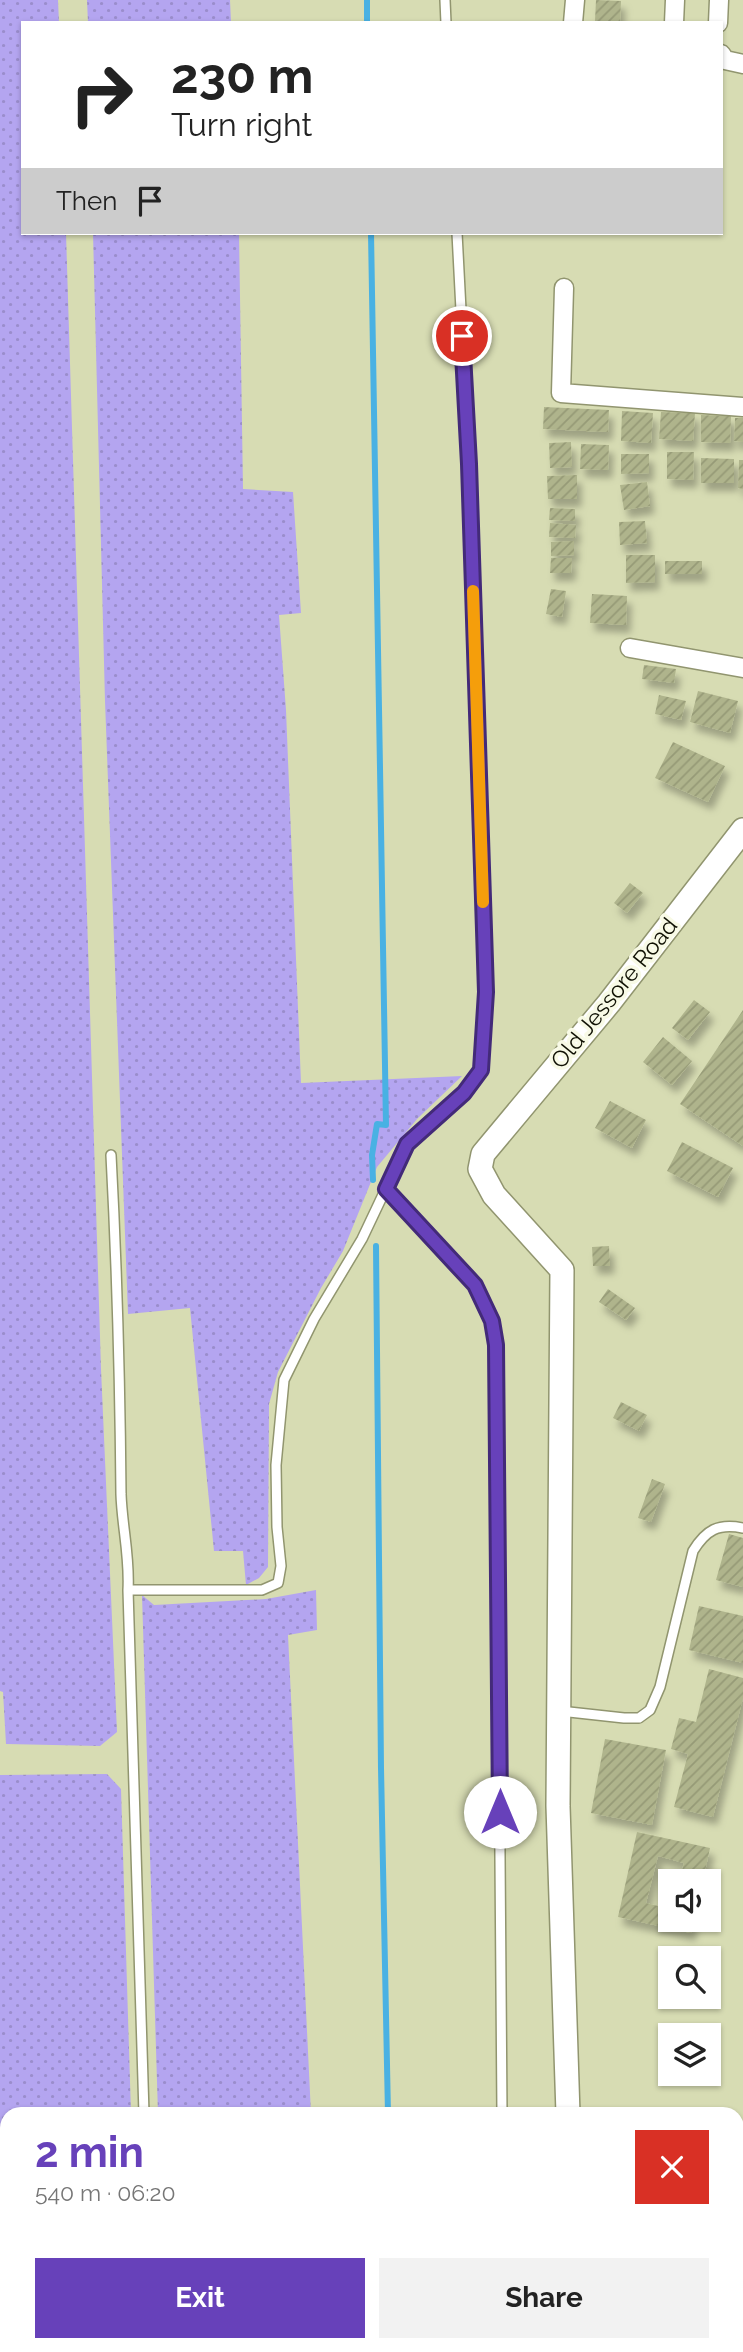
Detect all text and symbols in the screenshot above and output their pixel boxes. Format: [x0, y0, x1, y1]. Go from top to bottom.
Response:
text: 230 m [171, 47, 313, 104]
icon: right [56, 49, 147, 140]
text: Turn right [171, 106, 312, 143]
icon: arrive [131, 182, 169, 220]
text: Then [56, 186, 117, 216]
pin [432, 306, 492, 366]
icon: arrive [443, 317, 481, 355]
street label: Old Jessore Road [545, 912, 683, 1073]
position arrow [463, 1775, 537, 1849]
map controls [658, 1869, 721, 2086]
button: sound [658, 1869, 721, 1932]
button: search [658, 1946, 721, 2009]
button: layers [658, 2023, 721, 2086]
text: 2 min [35, 2128, 144, 2177]
button: close [635, 2130, 709, 2204]
text: 540 m · 06:20 [35, 2179, 176, 2206]
button: Exit [35, 2258, 365, 2338]
button: Share [379, 2258, 709, 2338]

